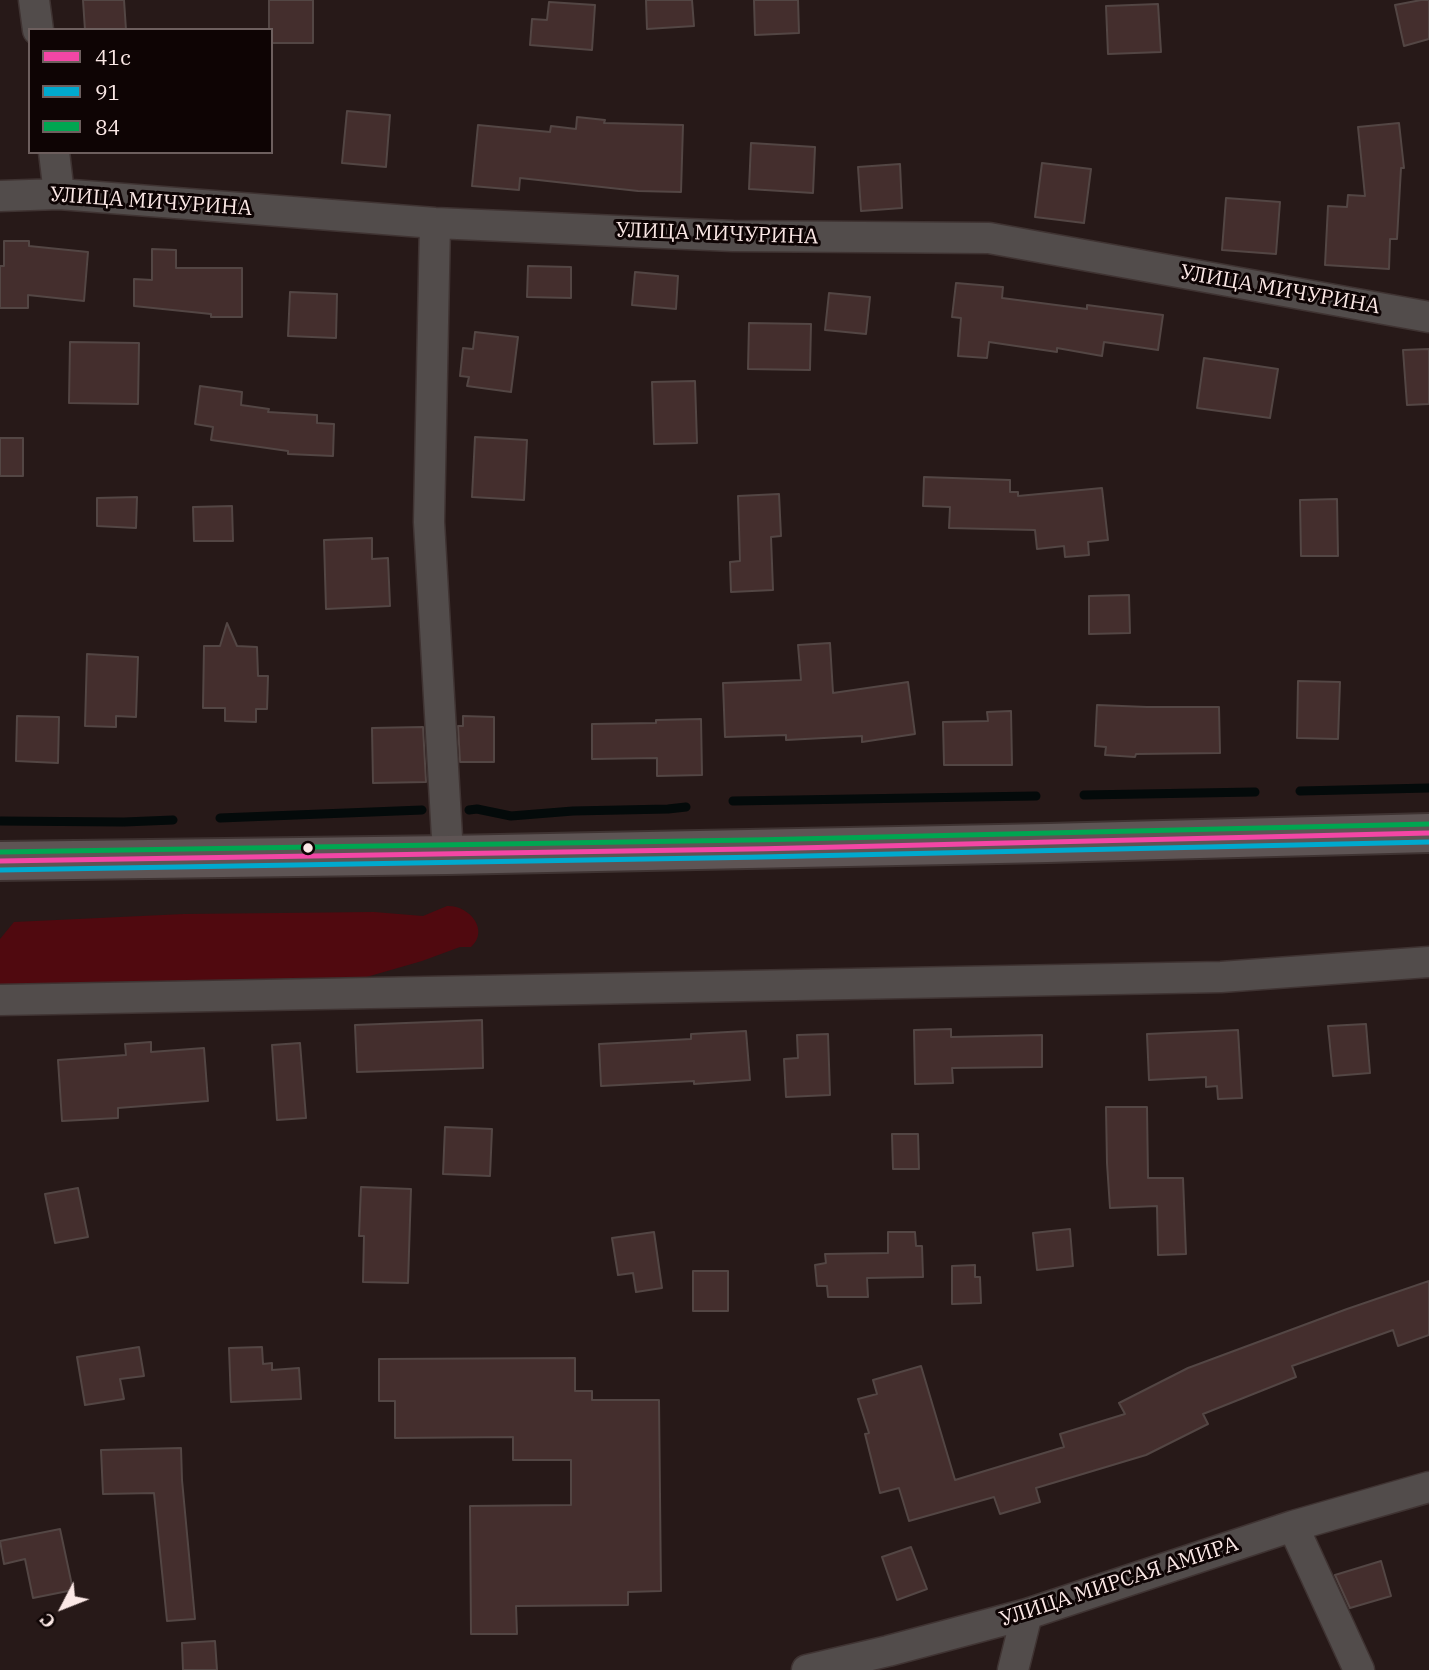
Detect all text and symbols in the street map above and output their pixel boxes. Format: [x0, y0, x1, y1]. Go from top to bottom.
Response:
legend [28, 28, 273, 154]
text: 41с [95, 43, 131, 71]
text: 91 [95, 78, 120, 106]
text: 84 [95, 113, 120, 141]
street label: УЛИЦА МИЧУРИНА [49, 182, 253, 222]
street label: УЛИЦА МИЧУРИНА [615, 218, 819, 250]
street label: УЛИЦА МИЧУРИНА [1178, 260, 1382, 320]
unlabelled marker [301, 841, 315, 855]
street label: УЛИЦА МИРСАЯ АМИРА [997, 1532, 1241, 1632]
north arrow [28, 1572, 98, 1642]
text: С [34, 1608, 61, 1634]

